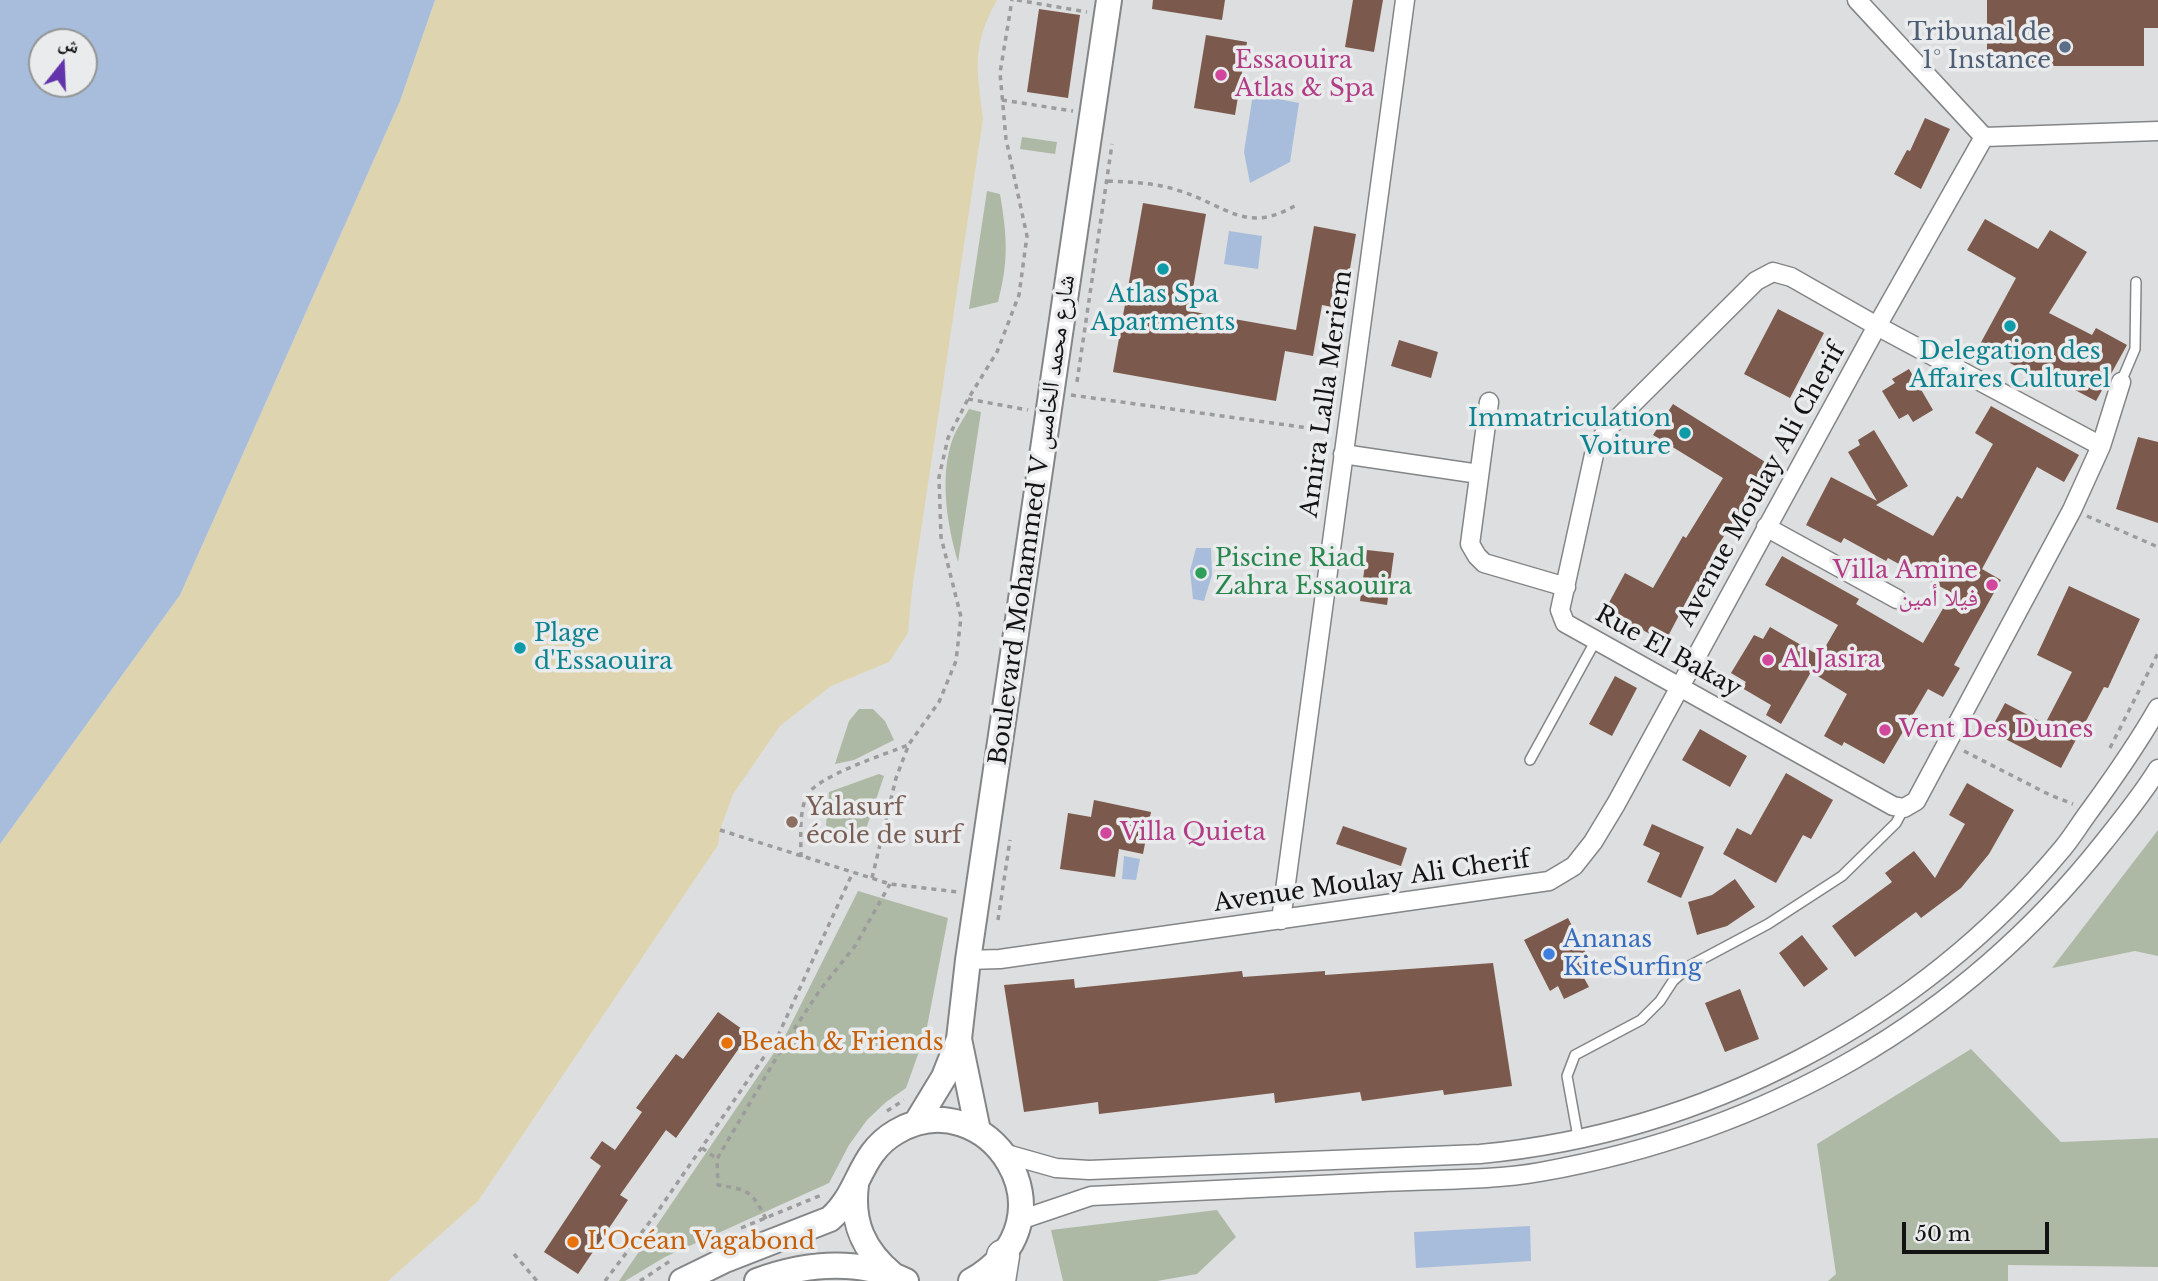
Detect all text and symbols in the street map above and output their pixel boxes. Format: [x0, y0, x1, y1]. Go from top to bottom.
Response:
place label: Tribunal de 1° Instance [1908, 19, 2051, 75]
north arrow [28, 28, 98, 98]
text: ش [56, 30, 82, 59]
marker: Tribunal de 1° Instance [2057, 39, 2073, 55]
place label: Essaouira Atlas & Spa [1235, 47, 1374, 103]
marker: Essaouira Atlas & Spa [1213, 67, 1229, 83]
marker: Atlas Spa Apartments [1155, 261, 1171, 277]
street label: Amira Lalla Meriem [1295, 269, 1359, 519]
street label: Boulevard Mohammed V شارع محمد الخامس [984, 273, 1082, 767]
place label: Atlas Spa Apartments [1091, 281, 1235, 337]
marker: Delegation des Affaires Culturel [2002, 318, 2018, 334]
place label: Delegation des Affaires Culturel [1909, 338, 2111, 394]
street label: Avenue Moulay Ali Cherif [1672, 339, 1852, 631]
place label: Immatriculation Voiture [1468, 405, 1671, 461]
marker: Immatriculation Voiture [1677, 425, 1693, 441]
place label: Piscine Riad Zahra Essaouira [1215, 545, 1412, 601]
place label: Villa Amine فيلا أمين [1833, 557, 1978, 613]
marker: Piscine Riad Zahra Essaouira [1193, 565, 1209, 581]
marker: Villa Amine فيلا أمين [1984, 577, 2000, 593]
street label: Rue El Bakay [1590, 600, 1746, 704]
place label: Plage d'Essaouira [534, 620, 673, 676]
marker: Plage d'Essaouira [512, 640, 528, 656]
place label: Al Jasira [1782, 646, 1881, 674]
marker: Al Jasira [1760, 652, 1776, 668]
place label: Vent Des Dunes [1899, 716, 2093, 744]
marker: Vent Des Dunes [1877, 722, 1893, 738]
place label: Yalasurf école de surf [806, 794, 962, 850]
marker: Yalasurf école de surf [784, 814, 800, 830]
place label: Villa Quieta [1120, 819, 1266, 847]
marker: Villa Quieta [1098, 825, 1114, 841]
street label: Avenue Moulay Ali Cherif [1212, 846, 1532, 918]
place label: Ananas KiteSurfing [1563, 926, 1702, 982]
marker: Ananas KiteSurfing [1541, 946, 1557, 962]
place label: Beach & Friends [741, 1029, 944, 1057]
marker: Beach & Friends [719, 1035, 735, 1051]
scale bar [1906, 1208, 2053, 1252]
text: 50 m [1915, 1221, 1970, 1247]
place label: L'Océan Vagabond [587, 1228, 815, 1256]
marker: L'Océan Vagabond [565, 1234, 581, 1250]

